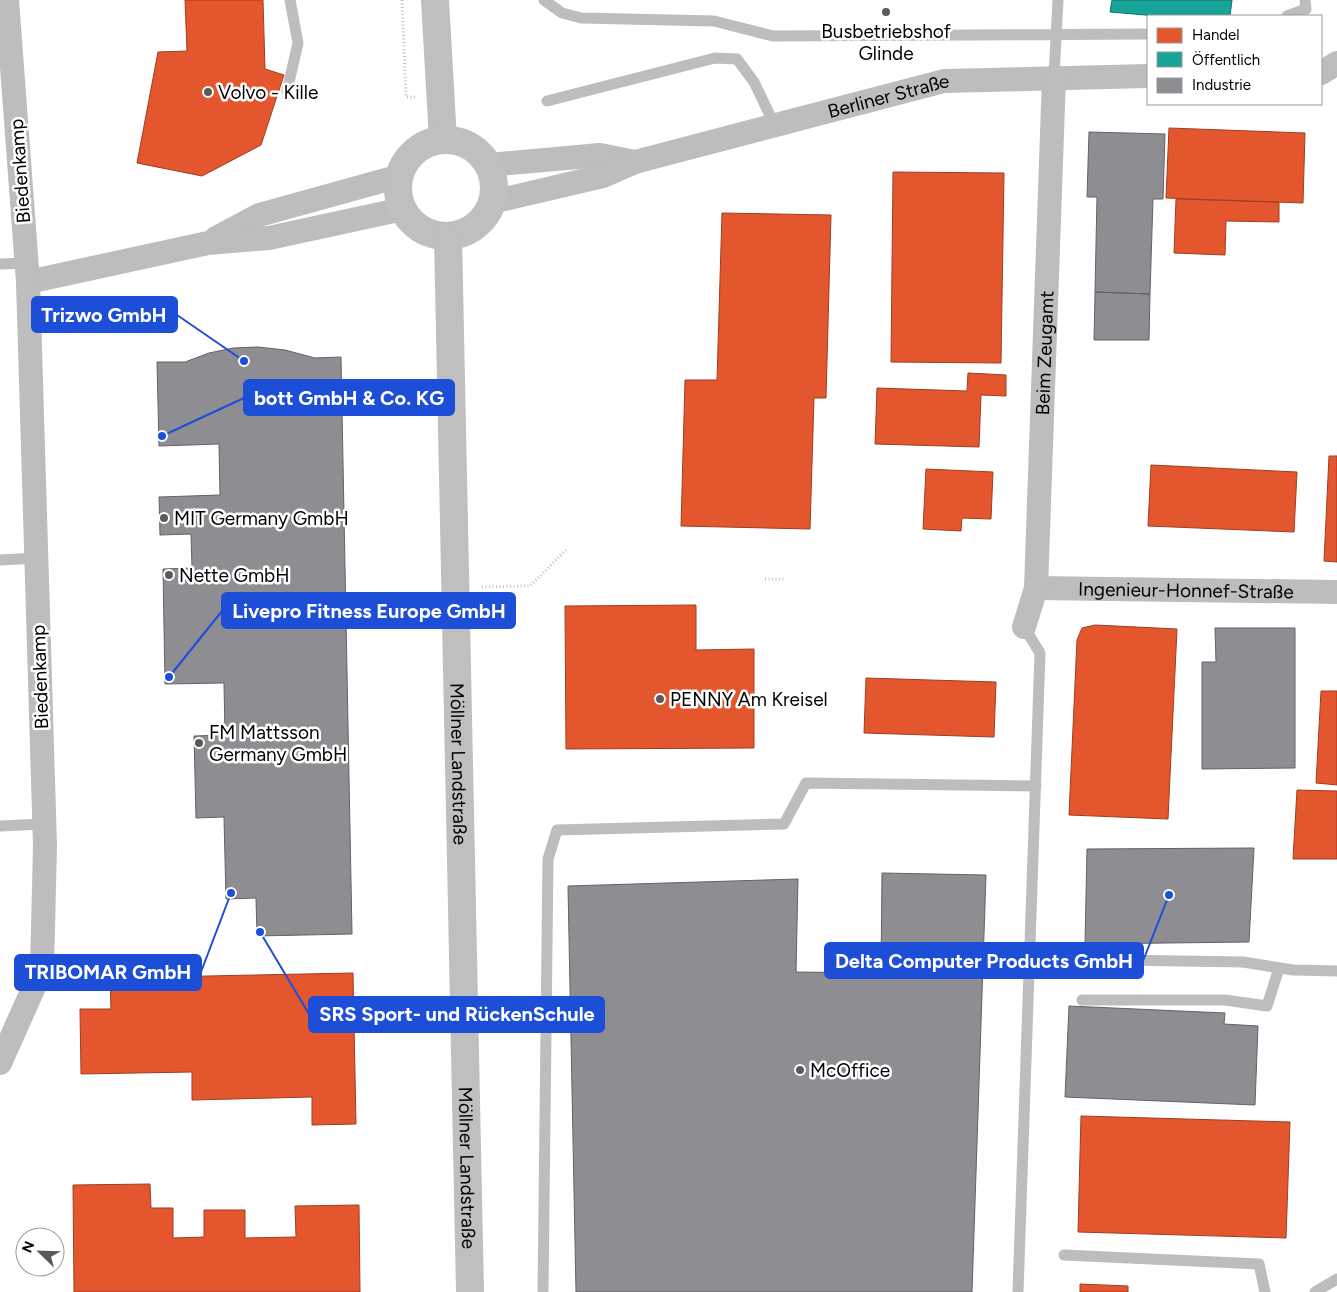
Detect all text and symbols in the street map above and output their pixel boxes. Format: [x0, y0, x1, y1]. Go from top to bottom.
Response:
marker: Busbetriebshof Glinde [880, 6, 892, 18]
legend [1147, 15, 1322, 105]
place label: Busbetriebshof Glinde [821, 20, 951, 65]
text: Handel [1192, 26, 1240, 44]
text: Öffentlich [1192, 51, 1260, 69]
street label: Berliner Straße [825, 69, 950, 123]
text: Industrie [1192, 76, 1251, 94]
place label: Volvo - Kille [218, 81, 318, 104]
marker: Volvo - Kille [202, 86, 214, 98]
street label: Biedenkamp [5, 118, 35, 224]
street label: Beim Zeugamt [1031, 290, 1058, 416]
callout: Trizwo GmbH [32, 297, 177, 332]
text: Trizwo GmbH [41, 303, 167, 327]
callout: bott GmbH & Co. KG [244, 380, 454, 415]
text: bott GmbH & Co. KG [254, 386, 444, 410]
place label: MIT Germany GmbH [174, 507, 349, 530]
marker: MIT Germany GmbH [158, 512, 170, 524]
place label: Nette GmbH [179, 564, 289, 587]
marker: Nette GmbH [163, 569, 175, 581]
street label: Ingenieur-Honnef-Straße [1078, 577, 1294, 603]
callout: Livepro Fitness Europe GmbH [222, 593, 515, 628]
text: Livepro Fitness Europe GmbH [232, 599, 506, 623]
street label: Biedenkamp [27, 624, 53, 730]
street label: Möllner Landstraße [446, 683, 472, 845]
place label: PENNY Am Kreisel [670, 688, 828, 711]
marker: PENNY Am Kreisel [654, 693, 666, 705]
place label: FM Mattsson Germany GmbH [209, 721, 347, 766]
marker: FM Mattsson Germany GmbH [193, 737, 205, 749]
callout: Delta Computer Products GmbH [825, 943, 1143, 978]
text: Delta Computer Products GmbH [835, 949, 1133, 973]
callout: TRIBOMAR GmbH [15, 955, 201, 990]
text: TRIBOMAR GmbH [25, 960, 191, 984]
callout: SRS Sport- und RückenSchule [309, 997, 604, 1032]
text: SRS Sport- und RückenSchule [319, 1002, 595, 1026]
place label: McOffice [810, 1059, 890, 1082]
marker: McOffice [794, 1064, 806, 1076]
street label: Möllner Landstraße [454, 1086, 481, 1249]
north arrow [15, 1227, 65, 1277]
text: N [19, 1239, 38, 1255]

